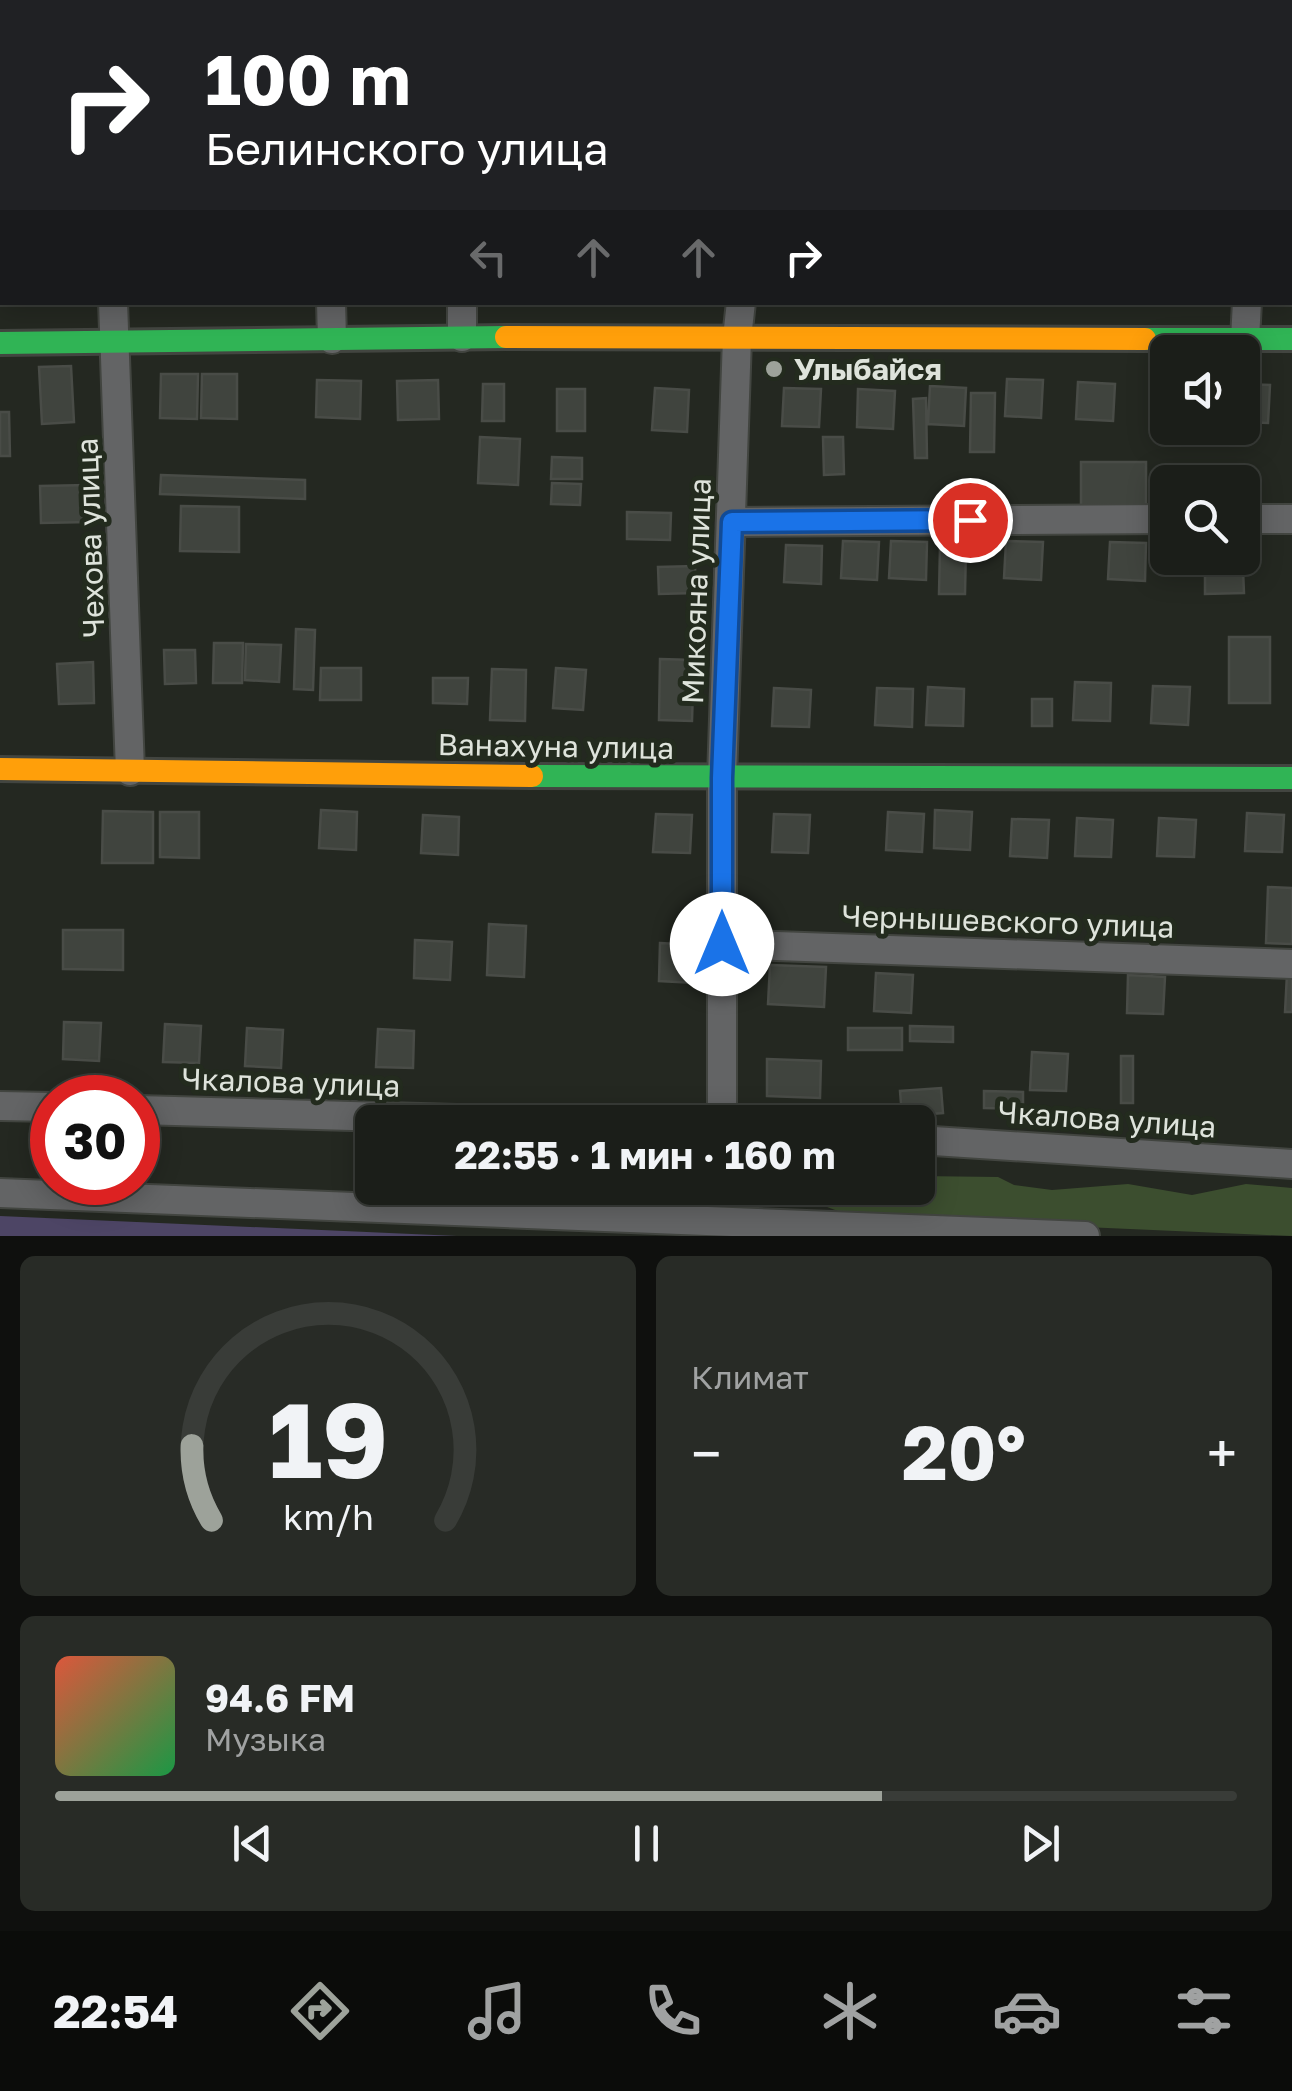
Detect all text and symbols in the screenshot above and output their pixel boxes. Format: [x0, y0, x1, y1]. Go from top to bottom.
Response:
text: 100 m [205, 36, 411, 120]
icon: right [40, 40, 170, 170]
text: Белинского улица [205, 121, 609, 175]
icon: left [461, 230, 516, 285]
icon: ahead [566, 230, 621, 285]
icon: ahead [671, 230, 726, 285]
icon: right [776, 230, 831, 285]
map controls [1150, 335, 1260, 575]
button: sound [1150, 335, 1260, 445]
place label: Улыбайся [794, 351, 942, 387]
marker: Улыбайся [763, 358, 785, 380]
street label: Чехова улица [69, 437, 111, 639]
button: search [1150, 465, 1260, 575]
street label: Микояна улица [674, 477, 718, 705]
pin [928, 478, 1013, 563]
icon: arrive [943, 493, 998, 548]
street label: Ванахуна улица [437, 726, 675, 766]
position arrow [670, 892, 774, 996]
street label: Чернышевского улица [841, 897, 1175, 945]
street label: Чкалова улица [181, 1060, 401, 1104]
speed limit sign: 30 [30, 1075, 160, 1205]
street label: Чкалова улица [997, 1093, 1217, 1145]
text: 22:55 · 1 мин · 160 m [454, 1132, 836, 1177]
text: Климат [691, 1358, 809, 1396]
text: 19 [268, 1376, 388, 1501]
text: 20° [902, 1406, 1026, 1497]
text: − [691, 1420, 721, 1486]
text: + [1207, 1420, 1237, 1486]
text: km/h [283, 1495, 373, 1538]
text: 94.6 FM [205, 1675, 355, 1720]
text: Музыка [205, 1720, 326, 1758]
icon: previous [225, 1816, 280, 1871]
icon: pause [619, 1816, 674, 1871]
icon: next [1013, 1816, 1068, 1871]
icon: directions [285, 1976, 355, 2046]
icon: music [462, 1976, 532, 2046]
icon: phone [638, 1976, 708, 2046]
icon: climate [815, 1976, 885, 2046]
icon: car [992, 1976, 1062, 2046]
icon: filters [1169, 1976, 1239, 2046]
text: 22:54 [53, 1984, 178, 2038]

